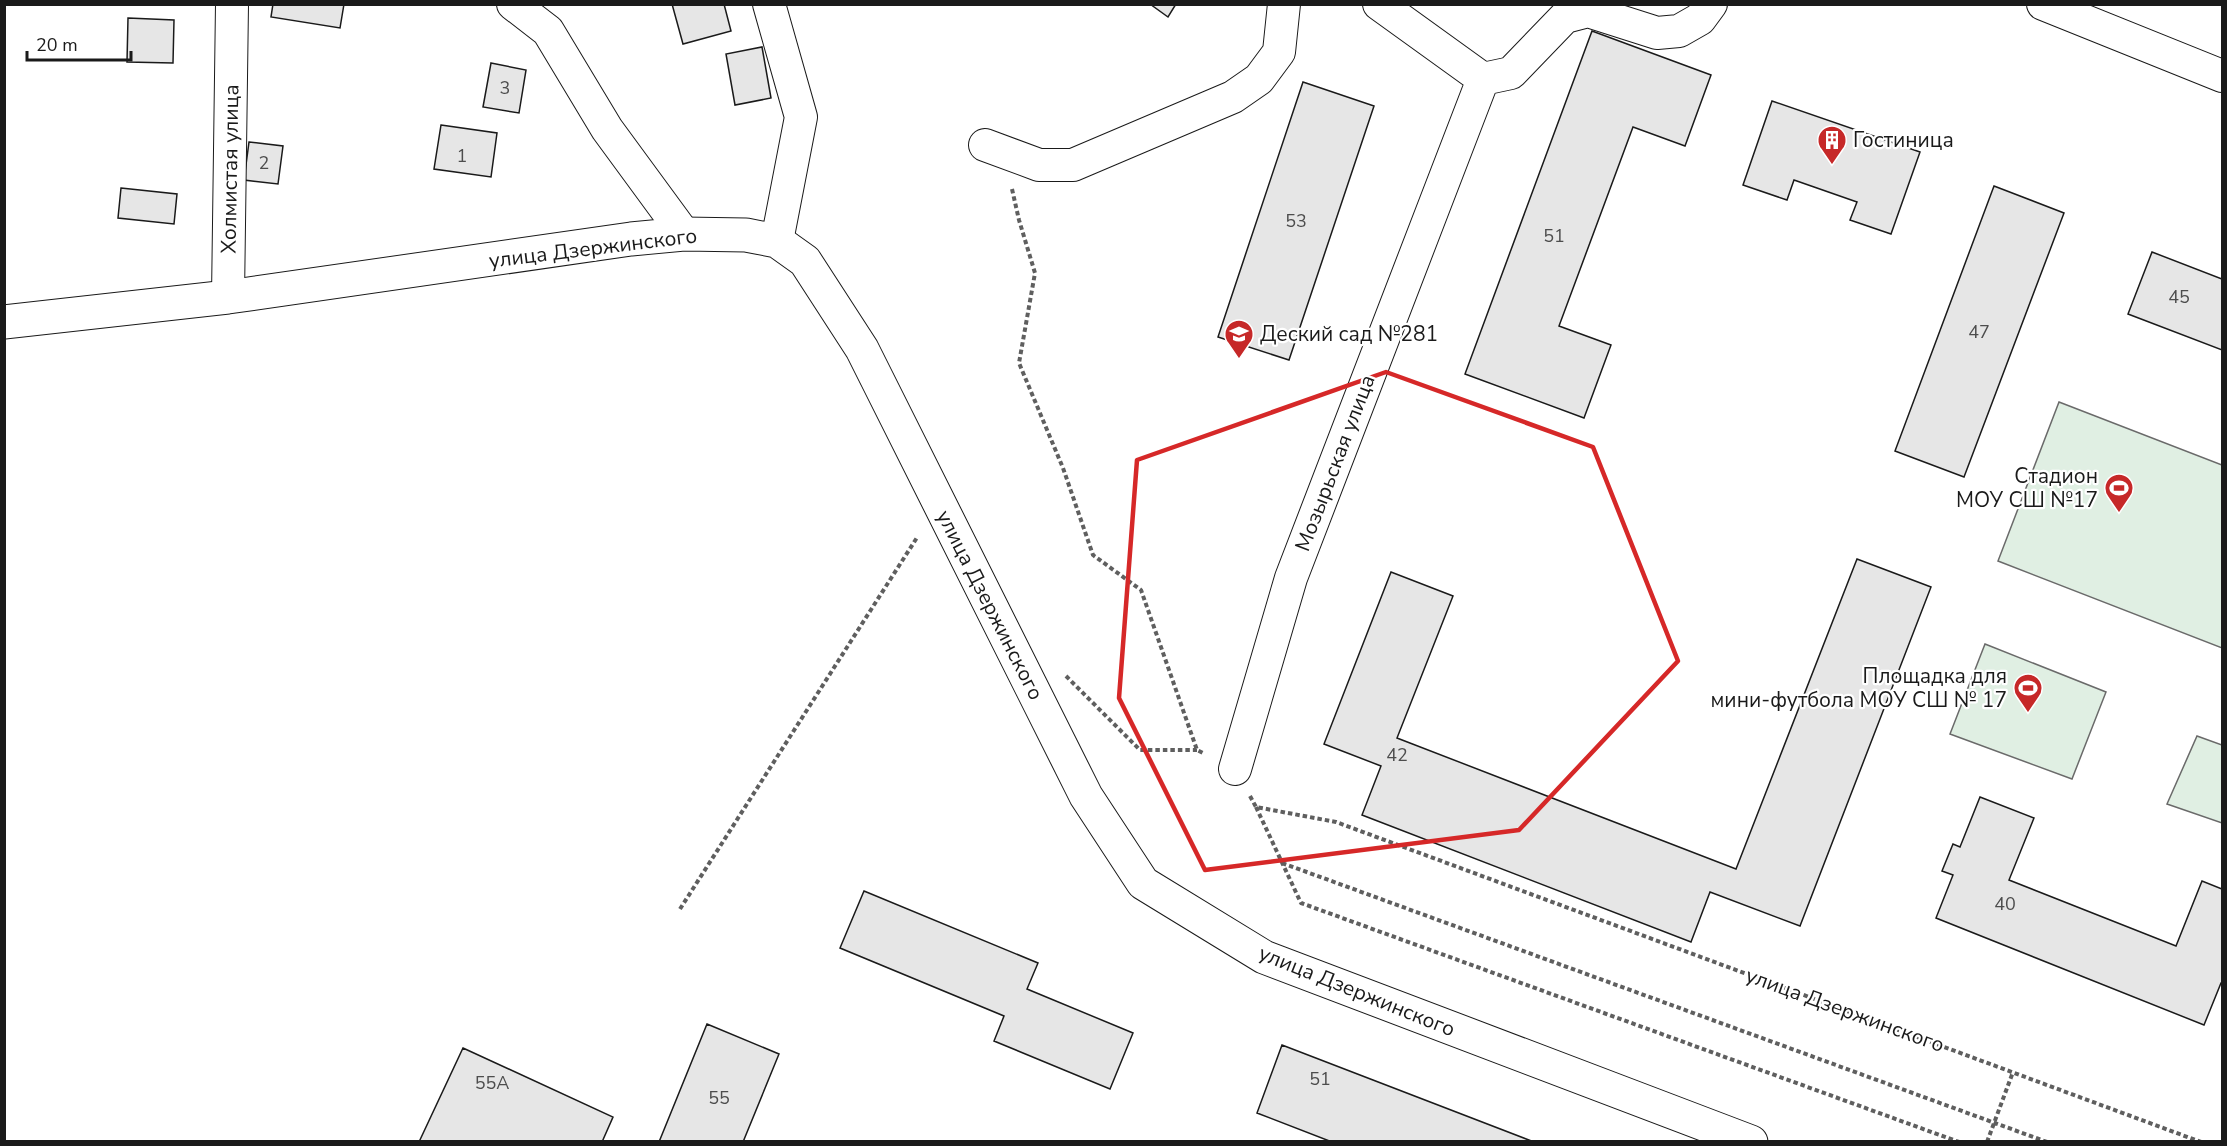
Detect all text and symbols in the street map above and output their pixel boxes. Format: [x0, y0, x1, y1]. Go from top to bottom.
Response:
scale bar [27, 24, 130, 62]
text: 20 m [36, 33, 78, 57]
house number: 3 [500, 76, 510, 100]
street label: Холмистая улица [215, 84, 245, 254]
building icon: Гостиница [1816, 124, 1848, 166]
place label: Гостиница [1853, 126, 1954, 154]
house number: 1 [457, 144, 467, 168]
house number: 2 [259, 151, 269, 175]
house number: 53 [1285, 209, 1307, 233]
street label: улица Дзержинского [487, 221, 699, 275]
house number: 51 [1543, 224, 1565, 248]
house number: 45 [2168, 285, 2190, 309]
school or university icon: Деский сад №281 [1223, 318, 1255, 360]
place label: Деский сад №281 [1260, 320, 1438, 348]
house number: 47 [1968, 320, 1990, 344]
street label: Мозырьская улица [1288, 371, 1382, 555]
place label: Стадион МОУ СШ №17 [1956, 462, 2098, 514]
sports icon: Стадион МОУ СШ №17 [2103, 472, 2135, 514]
street label: улица Дзержинского [930, 505, 1050, 705]
place label: Площадка для мини-футбола МОУ СШ № 17 [1711, 662, 2007, 714]
sports icon: Площадка для мини-футбола МОУ СШ № 17 [2012, 672, 2044, 714]
house number: 42 [1386, 743, 1408, 767]
house number: 40 [1994, 892, 2016, 916]
street label: улица Дзержинского [1255, 939, 1459, 1043]
street label: улица Дзержинского [1742, 961, 1948, 1059]
house number: 51 [1309, 1067, 1331, 1091]
house number: 55А [475, 1071, 509, 1095]
house number: 55 [708, 1086, 730, 1110]

